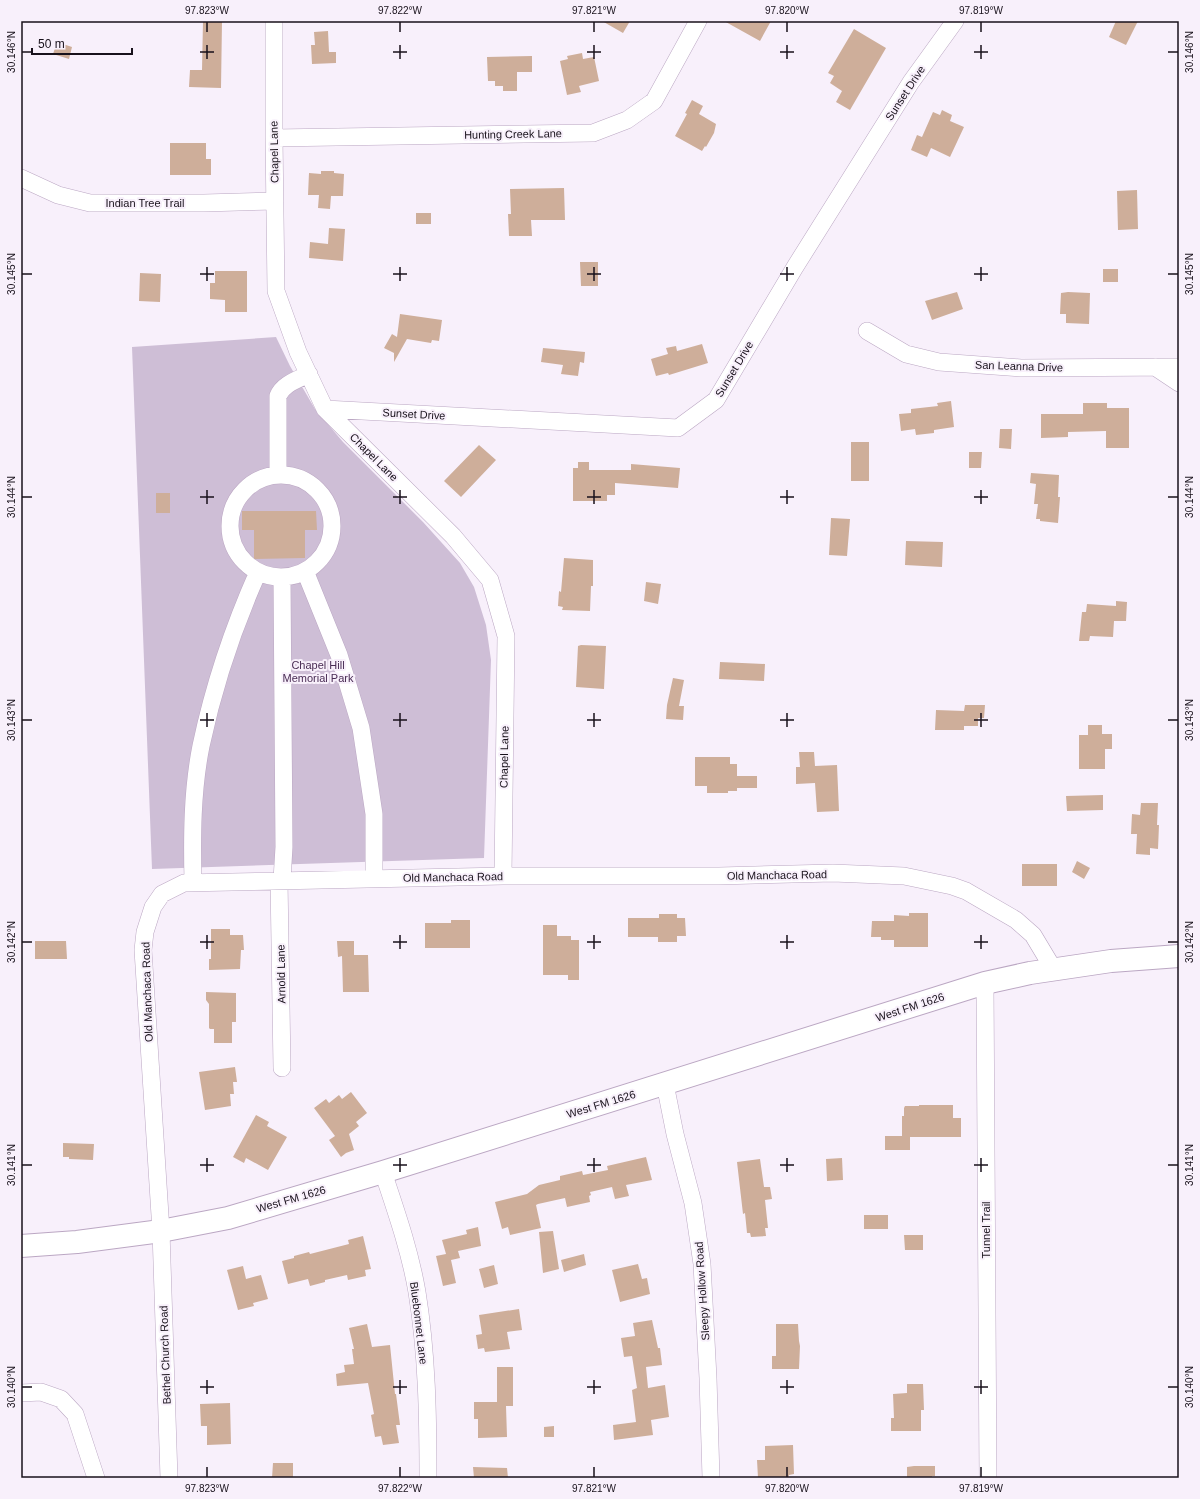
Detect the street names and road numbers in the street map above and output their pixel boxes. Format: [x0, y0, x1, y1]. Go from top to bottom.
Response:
street label: Sunset Drive [883, 63, 927, 123]
street label: Chapel Lane [267, 121, 281, 183]
street label: Hunting Creek Lane [464, 127, 562, 141]
street label: Indian Tree Trail [106, 197, 184, 209]
street label: Sunset Drive [713, 339, 755, 399]
street label: San Leanna Drive [975, 358, 1063, 374]
street label: Sunset Drive [382, 406, 446, 422]
street label: Chapel Lane [348, 431, 400, 483]
street label: Chapel Lane [497, 726, 511, 788]
street label: Old Manchaca Road [727, 868, 827, 882]
street label: Old Manchaca Road [403, 870, 503, 884]
street label: Old Manchaca Road [139, 942, 155, 1042]
street label: Arnold Lane [274, 944, 288, 1004]
street label: West FM 1626 [874, 990, 946, 1024]
street label: West FM 1626 [565, 1088, 637, 1120]
street label: West FM 1626 [255, 1183, 327, 1215]
street label: Tunnel Trail [980, 1201, 992, 1259]
street label: Sleepy Hollow Road [693, 1241, 711, 1341]
street label: Bluebonnet Lane [408, 1281, 430, 1365]
street label: Bethel Church Road [157, 1305, 173, 1405]

